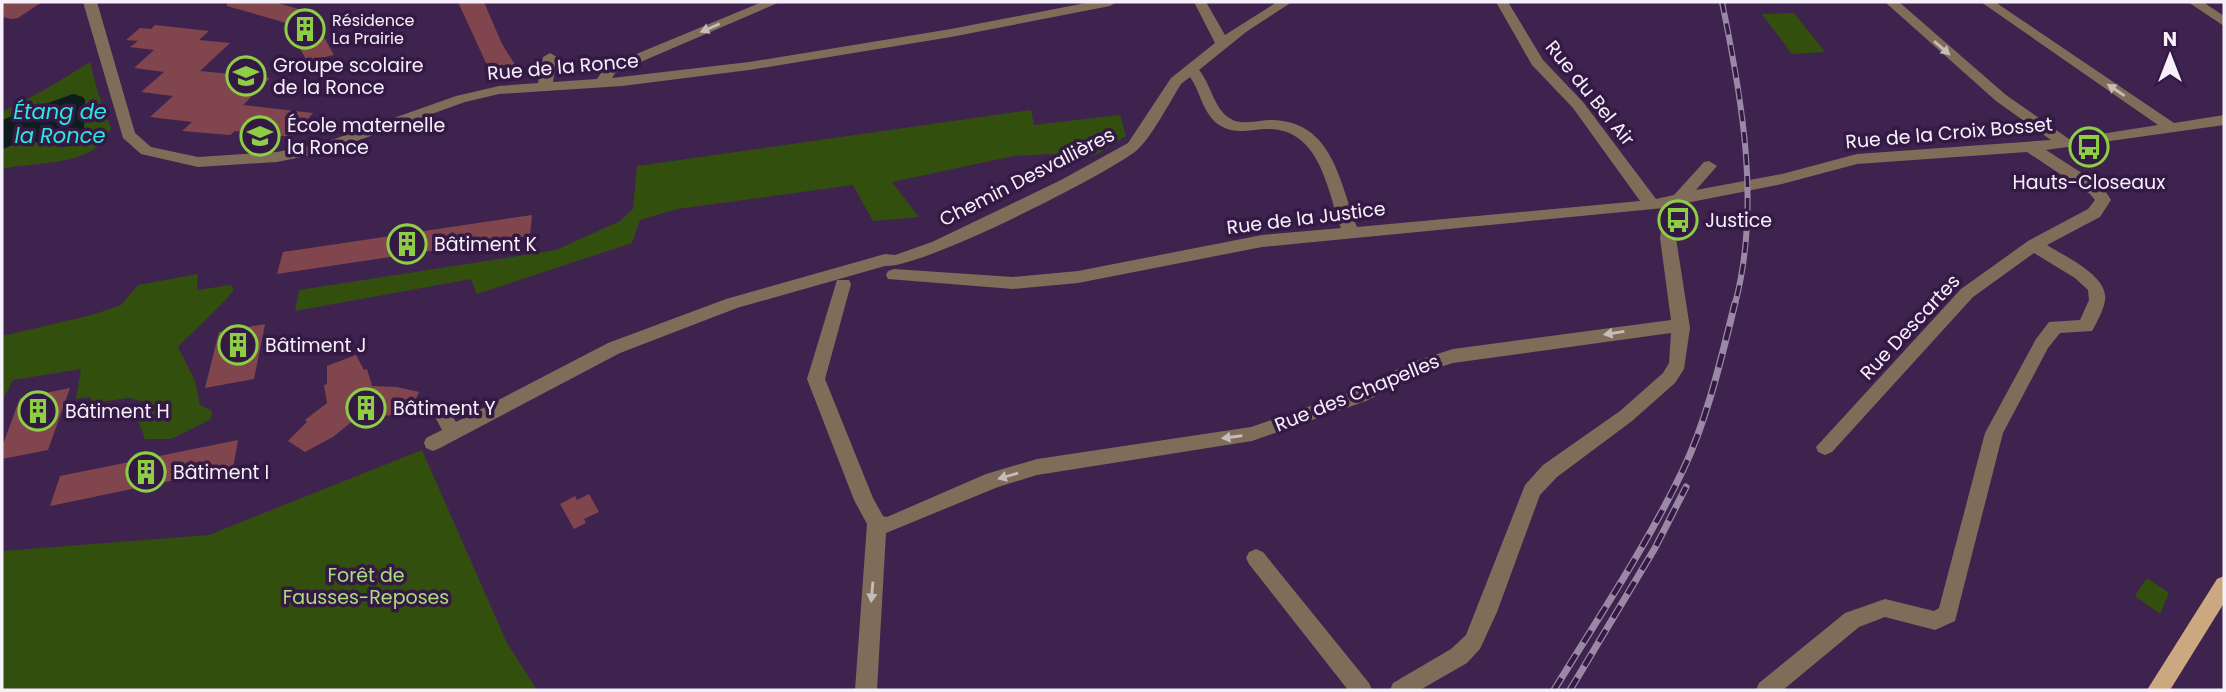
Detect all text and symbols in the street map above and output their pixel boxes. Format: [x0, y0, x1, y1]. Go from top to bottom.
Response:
building icon: Résidence La Prairie [284, 8, 326, 50]
place label: Résidence La Prairie [332, 9, 415, 50]
north arrow [2135, 21, 2205, 91]
one-way arrow [700, 22, 720, 34]
text: N [2163, 26, 2177, 53]
street label: Rue du Bel Air [1539, 35, 1641, 151]
one-way arrow [1933, 40, 1950, 55]
street label: Rue de la Ronce [486, 47, 640, 87]
place label: Groupe scolaire de la Ronce [273, 52, 424, 101]
school or university icon: Groupe scolaire de la Ronce [225, 55, 267, 97]
one-way arrow [2107, 84, 2126, 97]
water label: Étang de la Ronce [13, 97, 107, 150]
street label: Rue de la Croix Bosset [1844, 110, 2054, 156]
place label: École maternelle la Ronce [287, 112, 445, 161]
school or university icon: École maternelle la Ronce [239, 115, 281, 157]
street label: Chemin Desvallières [935, 121, 1119, 233]
bus stop icon: Hauts-Closeaux [2068, 126, 2110, 168]
place label: Hauts-Closeaux [2013, 169, 2165, 196]
street label: Rue de la Justice [1225, 195, 1387, 241]
bus stop icon: Justice [1657, 199, 1699, 241]
place label: Justice [1705, 207, 1772, 234]
building icon: Bâtiment K [386, 223, 428, 265]
place label: Bâtiment K [434, 231, 537, 258]
street label: Rue Descartes [1854, 268, 1966, 386]
building icon: Bâtiment J [217, 324, 259, 366]
one-way arrow [1602, 328, 1624, 339]
place label: Bâtiment J [265, 332, 367, 359]
street label: Rue des Chapelles [1271, 348, 1443, 438]
building icon: Bâtiment Y [345, 387, 387, 429]
building icon: Bâtiment H [17, 390, 59, 432]
place label: Bâtiment Y [393, 395, 496, 422]
place label: Bâtiment H [65, 398, 170, 425]
one-way arrow [1221, 432, 1243, 443]
building icon: Bâtiment I [125, 451, 167, 493]
place label: Bâtiment I [173, 459, 269, 486]
one-way arrow [997, 471, 1018, 481]
park label: Forêt de Fausses-Reposes [283, 562, 449, 611]
one-way arrow [866, 582, 877, 604]

